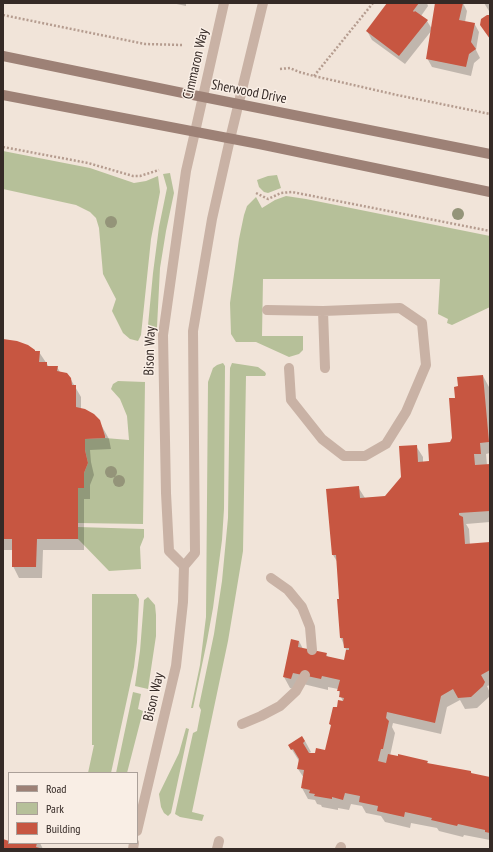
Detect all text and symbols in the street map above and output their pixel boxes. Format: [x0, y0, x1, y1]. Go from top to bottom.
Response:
street label: Cimmaron Way [180, 27, 212, 101]
street label: Sherwood Drive [210, 76, 288, 108]
street label: Bison Way [141, 326, 159, 376]
street label: Bison Way [140, 671, 168, 723]
legend [8, 772, 138, 844]
text: Road [46, 781, 66, 796]
text: Park [46, 801, 64, 816]
text: Building [46, 821, 81, 836]

